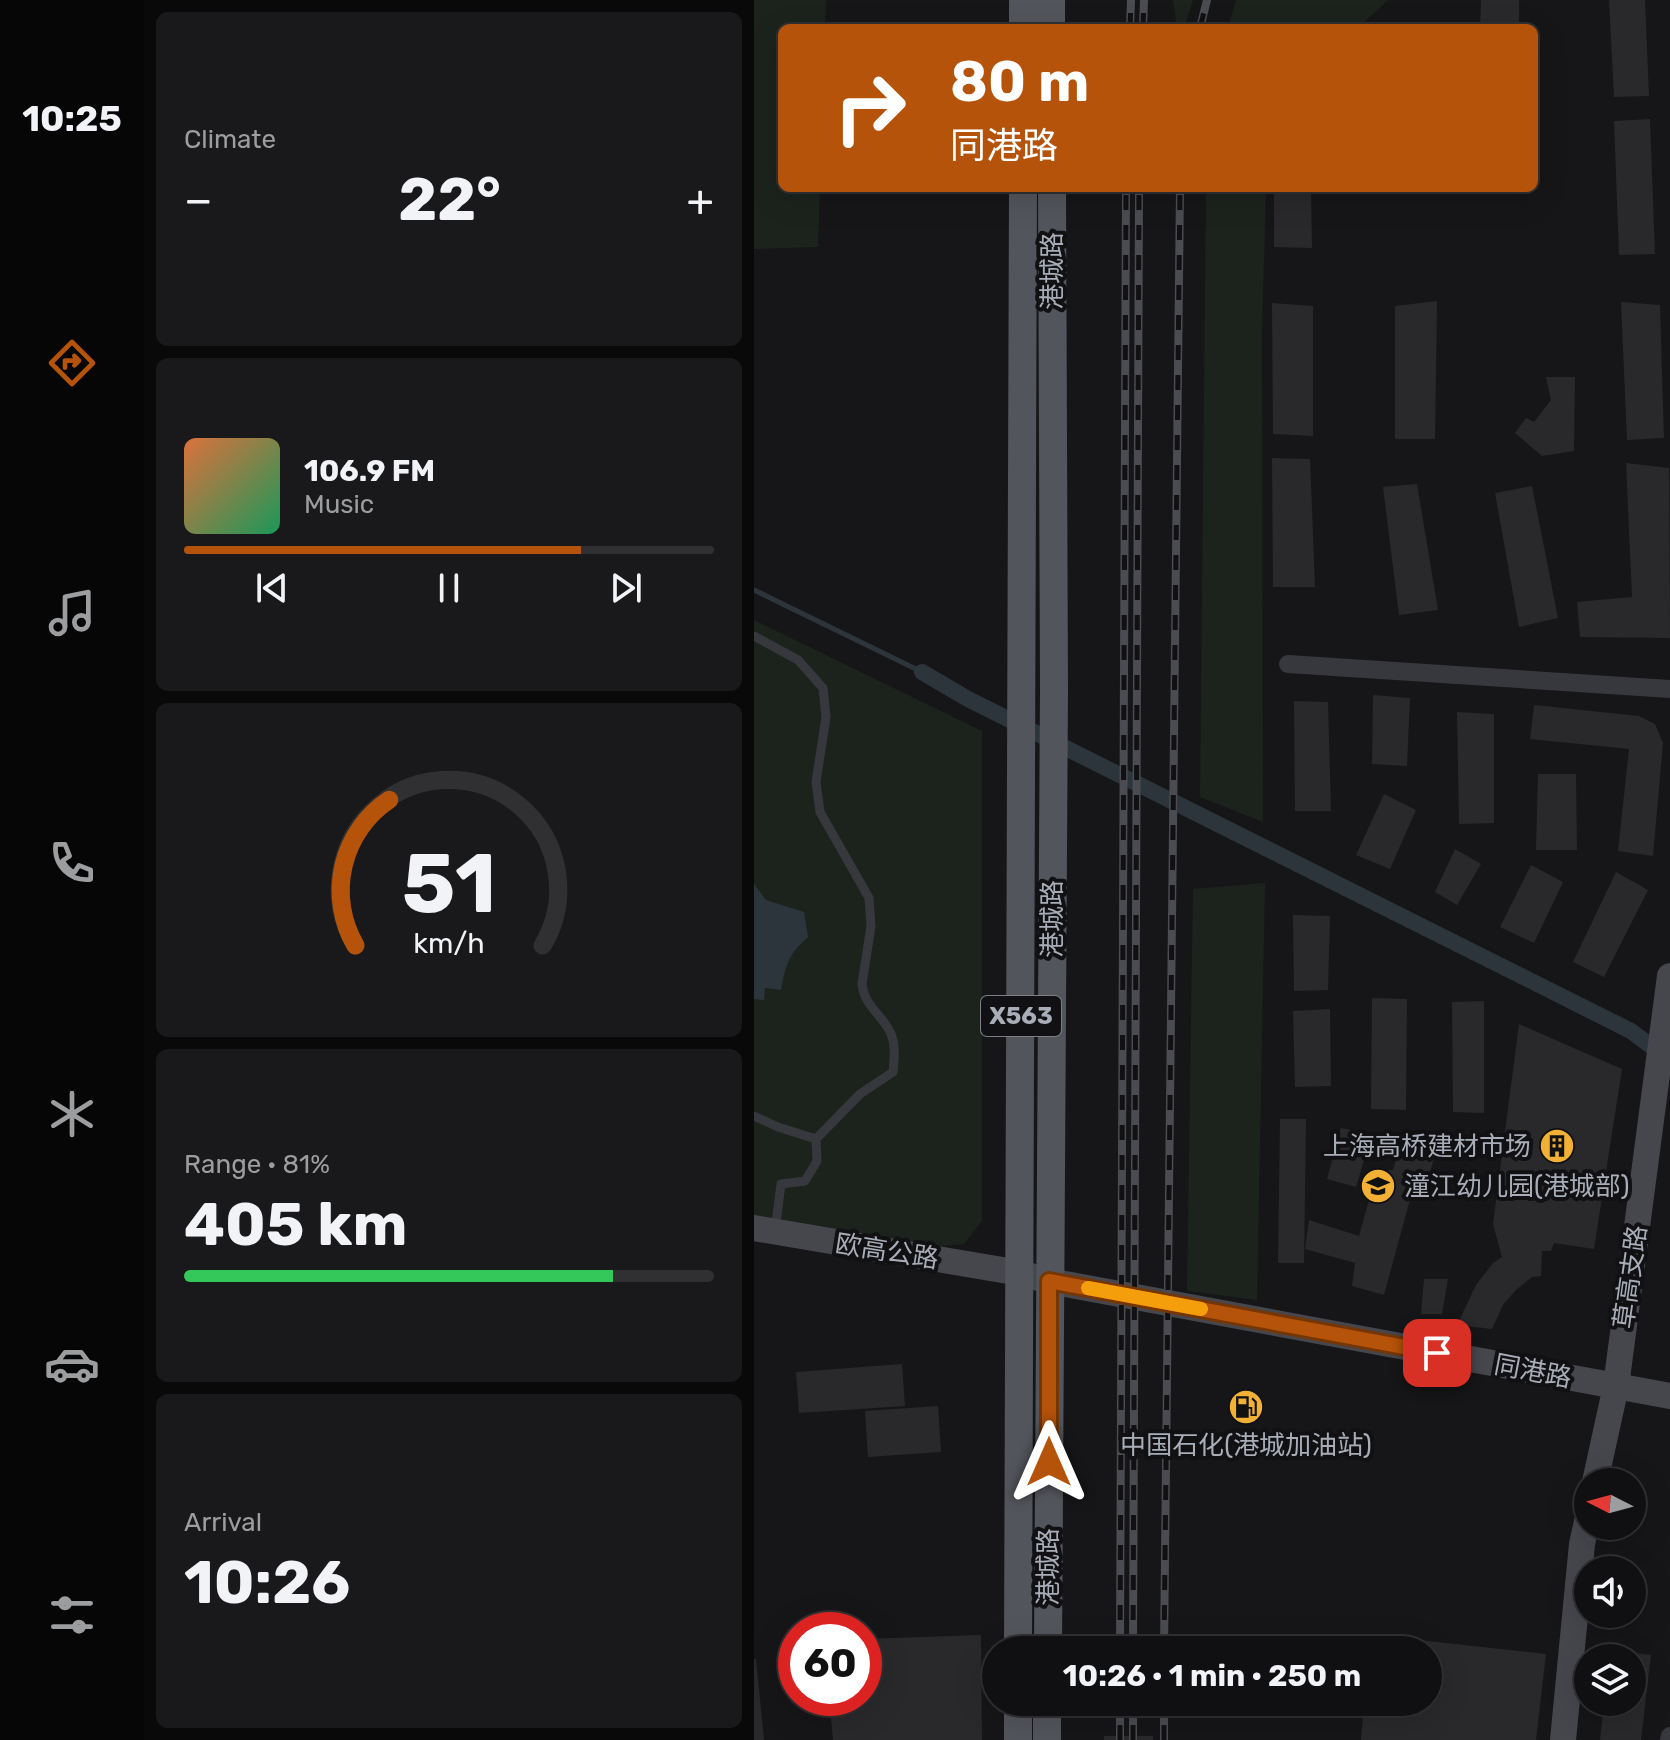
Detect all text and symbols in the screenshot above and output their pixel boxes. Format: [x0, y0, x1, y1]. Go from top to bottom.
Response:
text: 80 m [950, 49, 1089, 115]
icon: right [818, 56, 922, 160]
text: 10:25 [22, 97, 122, 140]
text: Climate [184, 124, 276, 155]
text: 同港路 [950, 124, 1058, 167]
text: 22° [398, 164, 501, 235]
text: − [184, 174, 213, 226]
text: + [687, 174, 714, 226]
street label: 港城路 [1037, 232, 1068, 310]
icon: directions [44, 335, 100, 391]
text: 106.9 FM [304, 453, 435, 489]
text: Music [304, 489, 374, 520]
icon: previous [250, 566, 294, 610]
icon: pause [427, 566, 471, 610]
icon: next [604, 566, 648, 610]
icon: music [44, 585, 100, 641]
text: 51 [402, 834, 496, 933]
icon: phone [44, 835, 100, 891]
street label: 港城路 [1037, 880, 1068, 958]
text: km/h [413, 926, 485, 960]
road number: X563 [981, 996, 1061, 1036]
icon: climate [44, 1086, 100, 1142]
building icon: 上海高桥建材市场 [1538, 1127, 1576, 1165]
place label: 上海高桥建材市场 [1323, 1131, 1531, 1162]
text: Range · 81% [184, 1149, 330, 1180]
school or university icon: 潼江幼儿园(港城部) [1359, 1167, 1397, 1205]
place label: 潼江幼儿园(港城部) [1404, 1171, 1630, 1202]
text: 405 km [184, 1189, 407, 1260]
street label: 草高支路 [1608, 1223, 1653, 1331]
street label: 欧高公路 [833, 1228, 941, 1275]
pin [1403, 1319, 1471, 1387]
icon: arrive [1415, 1331, 1459, 1375]
icon: car [44, 1336, 100, 1392]
street label: 同港路 [1492, 1349, 1574, 1394]
fuel station icon: 中国石化(港城加油站) [1227, 1388, 1265, 1426]
position arrow [1007, 1420, 1091, 1504]
place label: 中国石化(港城加油站) [1120, 1430, 1372, 1461]
north arrow [1574, 1468, 1646, 1540]
map controls [1574, 1468, 1646, 1716]
text: Arrival [184, 1507, 262, 1538]
street label: 港城路 [1033, 1528, 1064, 1606]
text: 10:26 [184, 1547, 350, 1618]
button: sound [1574, 1556, 1646, 1628]
icon: filters [44, 1587, 100, 1643]
speed limit sign: 60 [778, 1612, 882, 1716]
button: layers [1574, 1644, 1646, 1716]
text: 10:26 · 1 min · 250 m [1063, 1658, 1361, 1694]

